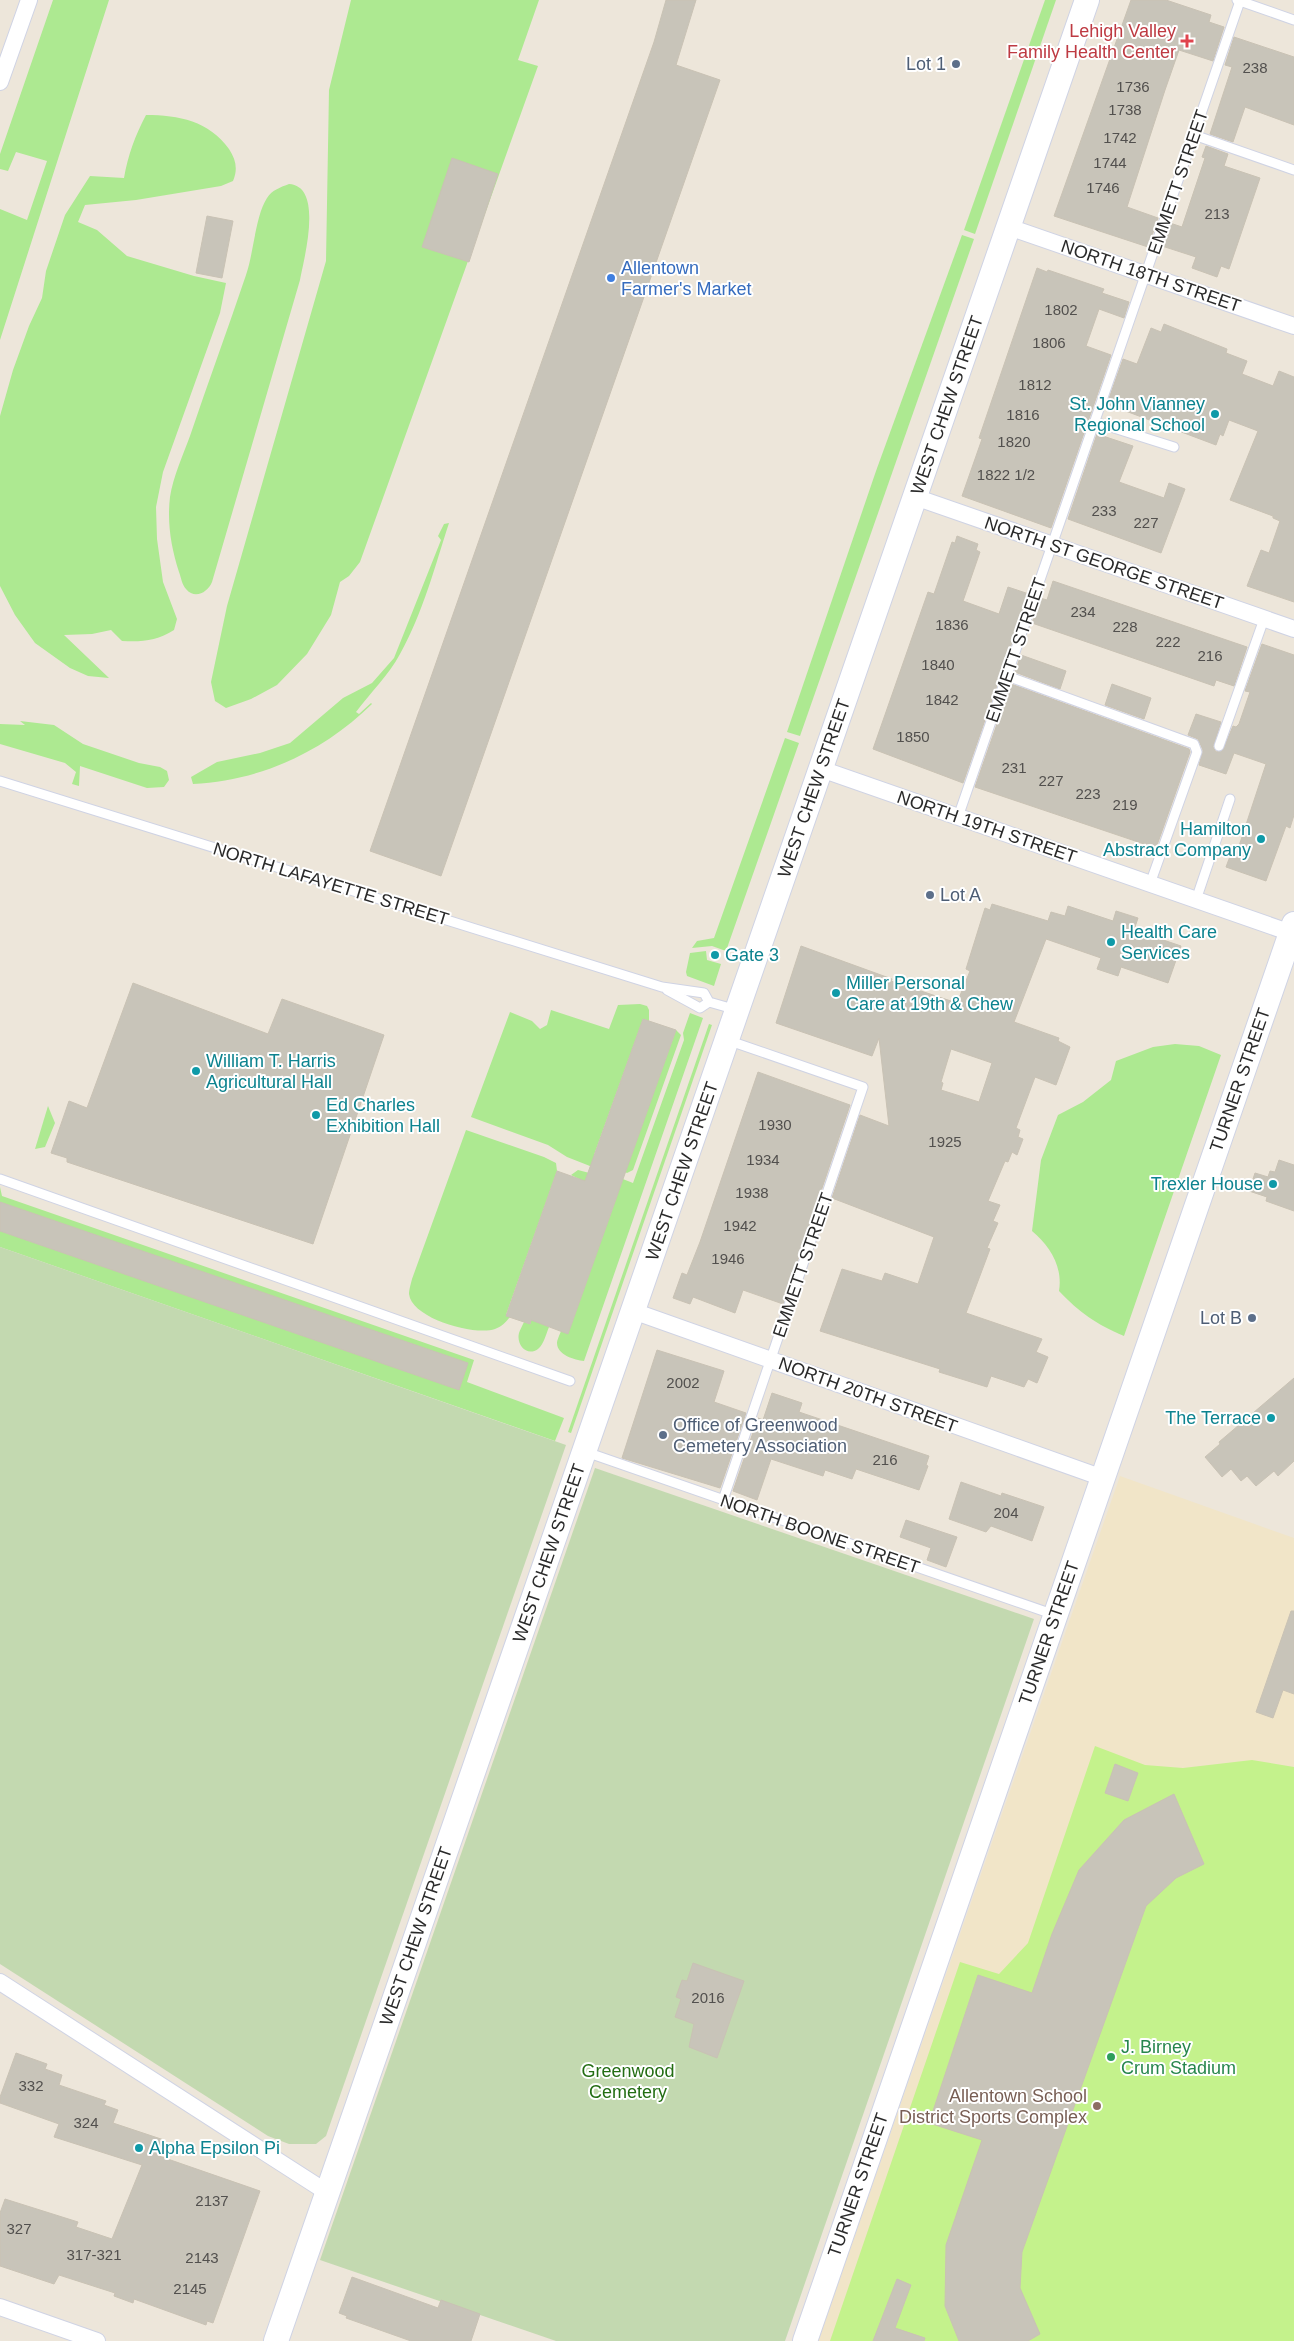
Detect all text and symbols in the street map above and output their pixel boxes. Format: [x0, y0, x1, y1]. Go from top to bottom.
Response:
place label: Lehigh Valley Family Health Center [1007, 21, 1176, 62]
marker: Lehigh Valley Family Health Center [1180, 34, 1194, 48]
place label: Lot 1 [906, 54, 946, 74]
marker: Lot 1 [950, 58, 962, 70]
house number: 238 [1242, 59, 1268, 76]
house number: 1736 [1116, 78, 1150, 95]
house number: 1738 [1108, 101, 1142, 118]
street label: EMMETT STREET [1144, 107, 1212, 257]
house number: 1742 [1103, 129, 1137, 146]
house number: 1744 [1093, 154, 1127, 171]
house number: 1746 [1086, 179, 1120, 196]
house number: 213 [1204, 205, 1230, 222]
street label: NORTH 18TH STREET [1059, 236, 1243, 316]
place label: Allentown Farmer's Market [621, 258, 751, 299]
marker: Allentown Farmer's Market [605, 272, 617, 284]
house number: 1802 [1044, 301, 1078, 318]
street label: WEST CHEW STREET [907, 313, 987, 497]
house number: 1806 [1032, 334, 1066, 351]
house number: 1812 [1018, 376, 1052, 393]
place label: St. John Vianney Regional School [1069, 394, 1205, 435]
house number: 1816 [1006, 406, 1040, 423]
marker: St. John Vianney Regional School [1209, 408, 1221, 420]
house number: 1820 [997, 433, 1031, 450]
house number: 1822 1/2 [977, 466, 1035, 483]
house number: 233 [1091, 502, 1117, 519]
street label: NORTH ST GEORGE STREET [982, 513, 1226, 613]
house number: 227 [1133, 514, 1159, 531]
street label: EMMETT STREET [982, 575, 1050, 725]
house number: 234 [1070, 603, 1096, 620]
house number: 1836 [935, 616, 969, 633]
house number: 228 [1112, 618, 1138, 635]
house number: 222 [1155, 633, 1181, 650]
house number: 216 [1197, 647, 1223, 664]
house number: 1840 [921, 656, 955, 673]
house number: 1842 [925, 691, 959, 708]
street label: WEST CHEW STREET [774, 696, 854, 880]
house number: 1850 [896, 728, 930, 745]
house number: 231 [1001, 759, 1027, 776]
house number: 227 [1038, 772, 1064, 789]
house number: 223 [1075, 785, 1101, 802]
street label: NORTH 19TH STREET [895, 787, 1079, 867]
house number: 219 [1112, 796, 1138, 813]
place label: Hamilton Abstract Company [1103, 819, 1251, 860]
marker: Hamilton Abstract Company [1255, 833, 1267, 845]
street label: NORTH LAFAYETTE STREET [211, 839, 451, 929]
place label: Lot A [940, 885, 981, 905]
marker: Lot A [924, 889, 936, 901]
place label: Health Care Services [1121, 922, 1217, 963]
marker: Health Care Services [1105, 936, 1117, 948]
place label: Gate 3 [725, 945, 779, 965]
marker: Gate 3 [709, 949, 721, 961]
place label: Miller Personal Care at 19th & Chew [846, 973, 1014, 1014]
marker: Miller Personal Care at 19th & Chew [830, 987, 842, 999]
street label: TURNER STREET [1206, 1005, 1274, 1155]
place label: William T. Harris Agricultural Hall [206, 1051, 336, 1092]
marker: William T. Harris Agricultural Hall [190, 1065, 202, 1077]
street label: WEST CHEW STREET [642, 1079, 722, 1263]
place label: Ed Charles Exhibition Hall [326, 1095, 440, 1136]
marker: Ed Charles Exhibition Hall [310, 1109, 322, 1121]
house number: 1930 [758, 1116, 792, 1133]
house number: 1925 [928, 1133, 962, 1150]
house number: 1934 [746, 1151, 780, 1168]
place label: Trexler House [1151, 1174, 1263, 1194]
marker: Trexler House [1267, 1178, 1279, 1190]
house number: 1938 [735, 1184, 769, 1201]
street label: EMMETT STREET [769, 1190, 837, 1340]
house number: 1942 [723, 1217, 757, 1234]
house number: 1946 [711, 1250, 745, 1267]
place label: Lot B [1200, 1308, 1242, 1328]
marker: Lot B [1246, 1312, 1258, 1324]
street label: NORTH 20TH STREET [776, 1353, 960, 1437]
house number: 2002 [666, 1374, 700, 1391]
place label: The Terrace [1165, 1408, 1261, 1428]
marker: The Terrace [1265, 1412, 1277, 1424]
place label: Office of Greenwood Cemetery Association [673, 1415, 847, 1456]
marker: Office of Greenwood Cemetery Association [657, 1429, 669, 1441]
house number: 216 [872, 1451, 898, 1468]
street label: WEST CHEW STREET [509, 1461, 589, 1645]
street label: NORTH BOONE STREET [718, 1490, 922, 1578]
house number: 204 [993, 1504, 1019, 1521]
street label: TURNER STREET [1015, 1558, 1083, 1708]
street label: WEST CHEW STREET [376, 1844, 456, 2028]
house number: 2016 [691, 1989, 725, 2006]
place label: J. Birney Crum Stadium [1121, 2037, 1236, 2078]
marker: J. Birney Crum Stadium [1105, 2051, 1117, 2063]
park label: Greenwood Cemetery [581, 2061, 675, 2102]
house number: 332 [18, 2077, 44, 2094]
place label: Allentown School District Sports Complex [899, 2086, 1087, 2127]
marker: Allentown School District Sports Complex [1091, 2100, 1103, 2112]
street label: TURNER STREET [824, 2110, 892, 2260]
house number: 324 [73, 2114, 99, 2131]
place label: Alpha Epsilon Pi [149, 2138, 280, 2158]
marker: Alpha Epsilon Pi [133, 2142, 145, 2154]
house number: 2137 [195, 2192, 229, 2209]
house number: 327 [6, 2220, 32, 2237]
house number: 317-321 [66, 2246, 122, 2263]
house number: 2143 [185, 2249, 219, 2266]
house number: 2145 [173, 2280, 207, 2297]

